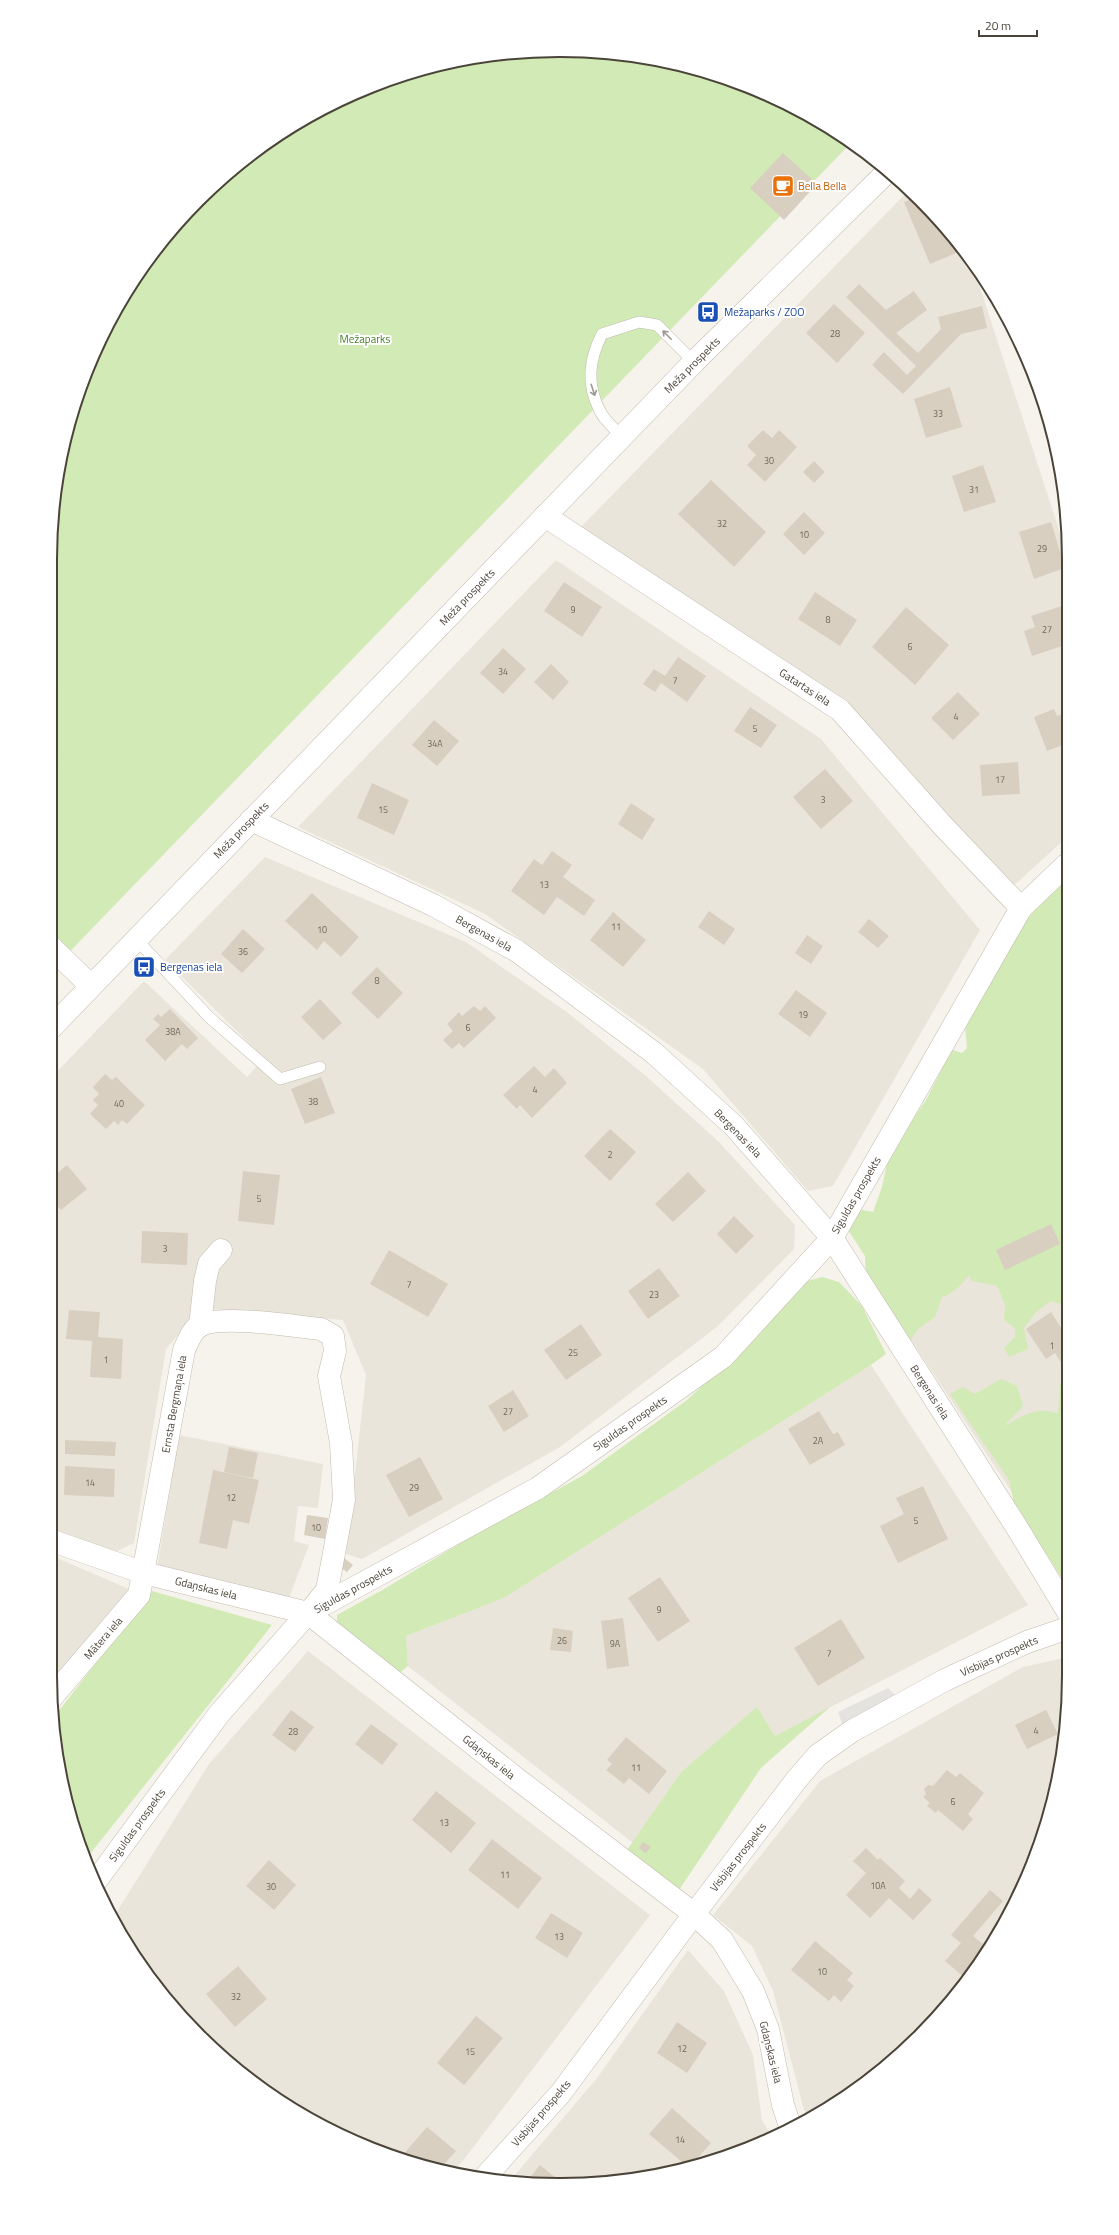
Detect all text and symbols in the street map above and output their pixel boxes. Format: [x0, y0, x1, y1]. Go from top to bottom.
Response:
scale bar [979, 12, 1037, 38]
text: 20 m [985, 16, 1011, 35]
cafe icon: Bella Bella [770, 173, 796, 199]
place label: Bella Bella [798, 178, 847, 194]
bus stop icon: Mežaparks / ZOO [695, 299, 721, 325]
place label: Mežaparks / ZOO [724, 304, 805, 320]
house number: 28 [830, 327, 840, 340]
one-way arrow [662, 330, 671, 340]
park label: Mežaparks [340, 331, 390, 347]
street label: Meža prospekts [660, 333, 724, 397]
one-way arrow [590, 384, 597, 397]
house number: 33 [933, 407, 943, 420]
house number: 30 [764, 454, 774, 467]
house number: 31 [969, 483, 979, 496]
house number: 32 [717, 517, 727, 530]
house number: 10 [799, 528, 809, 541]
house number: 29 [1037, 542, 1047, 555]
street label: Meža prospekts [436, 565, 498, 629]
house number: 9 [570, 603, 576, 616]
house number: 8 [825, 613, 831, 626]
house number: 27 [1042, 623, 1052, 636]
house number: 6 [907, 640, 913, 653]
street label: Gatartas iela [776, 664, 834, 710]
house number: 34 [498, 665, 508, 678]
house number: 7 [672, 674, 678, 687]
house number: 4 [953, 710, 959, 723]
house number: 5 [752, 722, 758, 735]
house number: 34A [427, 737, 443, 750]
house number: 17 [995, 773, 1005, 786]
house number: 3 [820, 793, 826, 806]
street label: Meža prospekts [210, 798, 272, 862]
house number: 15 [378, 803, 388, 816]
house number: 13 [539, 878, 549, 891]
street label: Bergenas iela [453, 911, 516, 955]
house number: 11 [611, 920, 621, 933]
house number: 10 [317, 923, 327, 936]
house number: 36 [238, 945, 248, 958]
bus stop icon: Bergenas iela [131, 954, 157, 980]
place label: Bergenas iela [160, 959, 223, 975]
house number: 8 [374, 974, 380, 987]
house number: 19 [798, 1008, 808, 1021]
house number: 6 [465, 1021, 471, 1034]
house number: 38A [165, 1025, 181, 1038]
house number: 4 [532, 1083, 538, 1096]
house number: 38 [308, 1095, 318, 1108]
house number: 40 [114, 1097, 124, 1110]
street label: Bergenas iela [711, 1105, 766, 1161]
house number: 2 [607, 1148, 613, 1161]
street label: Siguldas prospekts [827, 1153, 885, 1237]
house number: 5 [256, 1192, 262, 1205]
house number: 3 [162, 1242, 168, 1255]
house number: 7 [406, 1278, 412, 1291]
house number: 23 [649, 1288, 659, 1301]
house number: 1 [1049, 1339, 1055, 1352]
house number: 25 [568, 1346, 578, 1359]
house number: 1 [103, 1353, 109, 1366]
street label: Ernsta Bergmaņa iela [158, 1353, 191, 1454]
street label: Bergenas iela [906, 1362, 954, 1423]
street label: Siguldas prospekts [590, 1391, 670, 1455]
house number: 27 [503, 1405, 513, 1418]
house number: 2A [813, 1434, 824, 1447]
house number: 14 [85, 1476, 95, 1489]
house number: 29 [409, 1481, 419, 1494]
house number: 12 [226, 1491, 236, 1504]
house number: 5 [913, 1514, 919, 1527]
house number: 10 [311, 1521, 321, 1534]
street label: Siguldas prospekts [311, 1561, 395, 1617]
street label: Gdaņskas iela [173, 1573, 239, 1604]
house number: 9 [656, 1603, 662, 1616]
street label: Mātera iela [80, 1613, 126, 1663]
street label: Visbijas prospekts [958, 1632, 1040, 1680]
house number: 26 [557, 1634, 567, 1647]
house number: 9A [610, 1637, 621, 1650]
house number: 7 [826, 1647, 832, 1660]
house number: 4 [1033, 1724, 1039, 1737]
house number: 28 [288, 1725, 298, 1738]
street label: Gdaņskas iela [459, 1731, 519, 1783]
house number: 11 [631, 1761, 641, 1774]
street label: Siguldas prospekts [105, 1785, 169, 1865]
house number: 6 [950, 1795, 956, 1808]
house number: 13 [439, 1816, 449, 1829]
street label: Visbijas prospekts [706, 1819, 770, 1895]
house number: 11 [500, 1868, 510, 1881]
house number: 10A [870, 1879, 886, 1892]
house number: 30 [266, 1880, 276, 1893]
house number: 13 [554, 1930, 564, 1943]
house number: 10 [817, 1965, 827, 1978]
house number: 32 [231, 1990, 241, 2003]
street label: Gdaņskas iela [756, 2019, 787, 2085]
house number: 12 [677, 2042, 687, 2055]
house number: 15 [465, 2045, 475, 2058]
street label: Visbijas prospekts [508, 2076, 574, 2150]
house number: 14 [675, 2133, 685, 2146]

